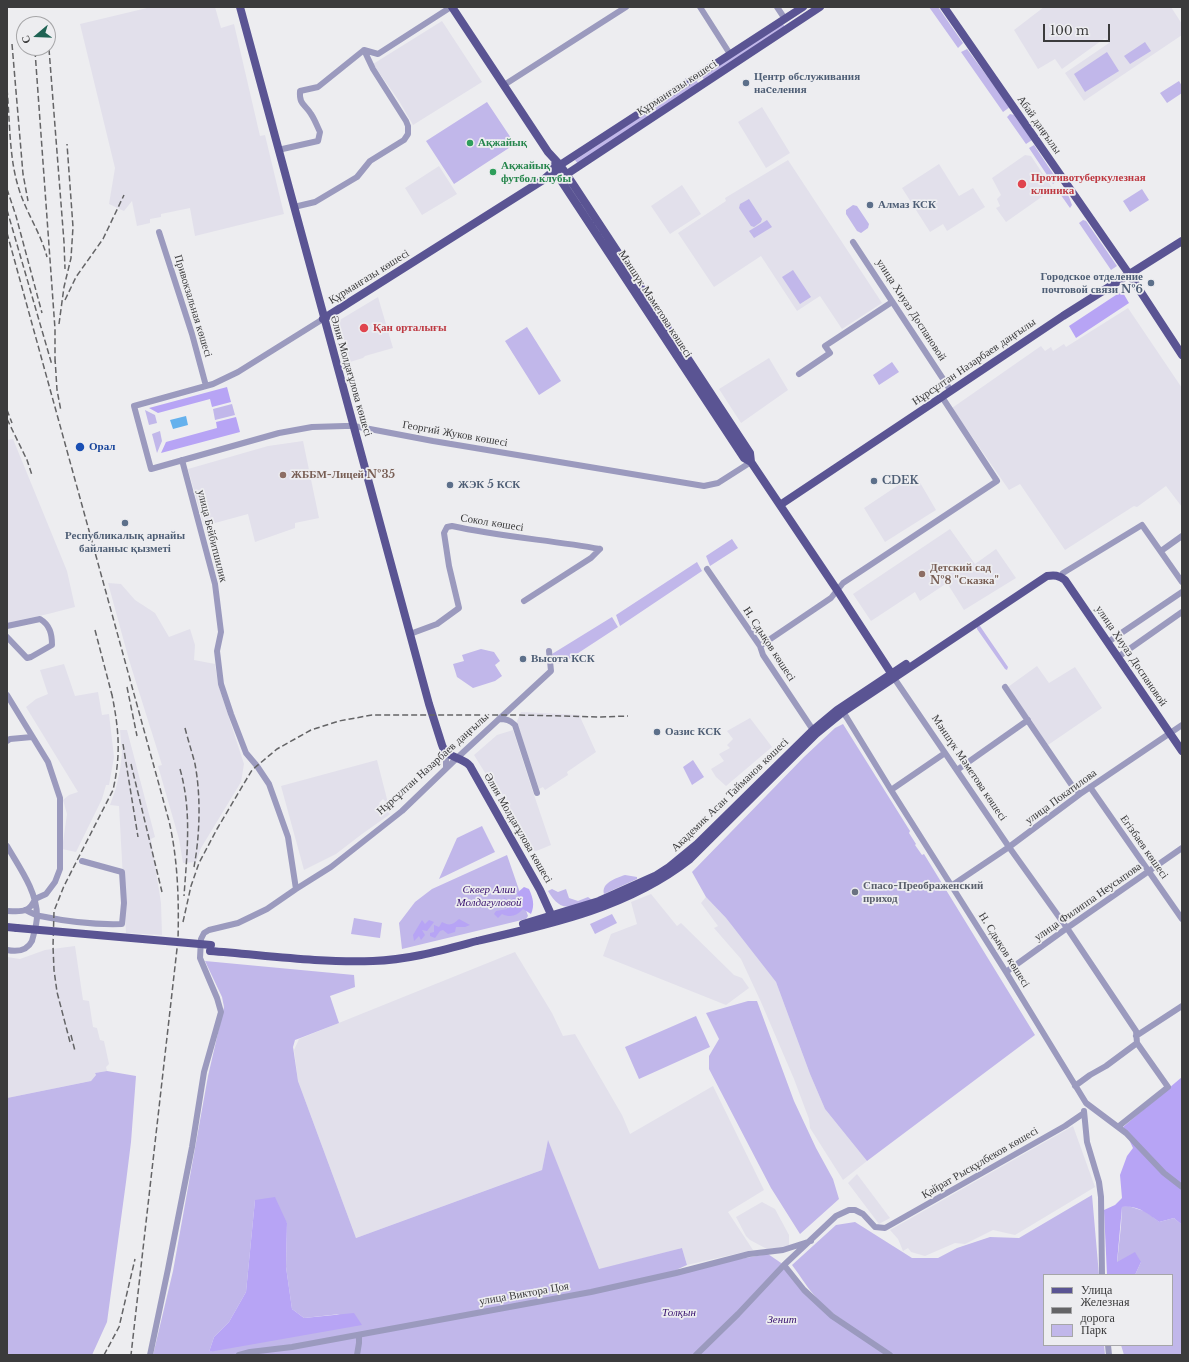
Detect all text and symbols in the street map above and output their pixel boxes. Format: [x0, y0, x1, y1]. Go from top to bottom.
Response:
north arrow [16, 16, 56, 56]
scale bar [1045, 16, 1112, 42]
text: 100 m [1050, 23, 1089, 38]
text: С [18, 34, 34, 46]
street label: Құрманғазы көшесі [635, 57, 719, 119]
place label: Центр обслуживания наcеления [754, 70, 860, 96]
marker: Центр обслуживания наcеления [741, 78, 751, 88]
street label: Абай даңғылы [1014, 93, 1064, 157]
place label: Ақжайық [478, 136, 527, 150]
marker: Ақжайық [465, 138, 475, 148]
place label: Ақжайық футбол клубы [501, 159, 571, 185]
marker: Ақжайық футбол клубы [488, 167, 498, 177]
place label: Противотуберкулезная клиника [1031, 171, 1146, 197]
marker: Противотуберкулезная клиника [1016, 178, 1028, 190]
place label: Алмаз КСК [878, 198, 936, 212]
marker: Алмаз КСК [865, 200, 875, 210]
street label: Құрманғазы көшесі [326, 247, 412, 307]
street label: Мәншүк Мәметова көшесі [615, 248, 695, 360]
street label: Привокзальная көшесі [171, 253, 215, 359]
street label: улица Хиуаз Доспановой [873, 257, 949, 363]
place label: Городское отделение почтовой связи №6 [1041, 270, 1143, 296]
marker: Городское отделение почтовой связи №6 [1146, 278, 1156, 288]
street label: Әлия Молдағұлова көшесі [327, 314, 375, 438]
street label: Нұрсұлтан Назарбаев даңғылы [910, 316, 1038, 408]
place label: Қан орталығы [373, 321, 447, 335]
marker: Қан орталығы [358, 322, 370, 334]
street label: Георгий Жуков көшесі [401, 418, 509, 450]
place label: Орал [89, 440, 115, 454]
marker: Орал [74, 441, 86, 453]
place label: ЖББМ-Лицей №35 [291, 468, 395, 482]
marker: ЖББМ-Лицей №35 [278, 470, 288, 480]
place label: CDEK [882, 474, 918, 488]
marker: CDEK [869, 476, 879, 486]
place label: ЖЭК 5 КСК [458, 478, 520, 492]
marker: ЖЭК 5 КСК [445, 480, 455, 490]
street label: улица Бейбитшилик [194, 488, 230, 584]
street label: Сокол көшесі [459, 511, 525, 535]
marker: Республикалық арнайы байланыс қызметі [120, 518, 130, 528]
place label: Республикалық арнайы байланыс қызметі [65, 529, 185, 555]
place label: Детский сад №8 "Сказка" [930, 561, 999, 587]
marker: Детский сад №8 "Сказка" [917, 569, 927, 579]
street label: улица Хиуаз Доспановой [1092, 603, 1170, 709]
street label: Н. Сдықов көшесі [740, 604, 798, 684]
place label: Высота КСК [531, 652, 595, 666]
marker: Высота КСК [518, 654, 528, 664]
street label: Нұрсұлтан Назарбаев даңғылы [374, 710, 492, 818]
street label: Мәншүк Мәметова көшесі [929, 712, 1009, 824]
place label: Оазис КСК [665, 725, 721, 739]
marker: Оазис КСК [652, 727, 662, 737]
street label: Академик Асан Тайманов көшесі [669, 736, 791, 854]
street label: улица Покатилова [1023, 767, 1099, 827]
street label: Әлия Молдағұлова көшесі [481, 771, 555, 885]
street label: Егізбаев көшесі [1117, 813, 1171, 881]
street label: улица Филиппа Неусыпова [1032, 860, 1144, 944]
place label: Спасо-Преображенский приход [863, 879, 983, 905]
park label: Сквер Алии Молдагуловой [456, 883, 522, 909]
marker: Спасо-Преображенский приход [850, 887, 860, 897]
street label: Н. Сдықов көшесі [976, 910, 1032, 990]
street label: Қайрат Рысқұлбеков көшесі [919, 1124, 1041, 1202]
legend [1043, 1274, 1173, 1346]
street label: улица Виктора Цоя [478, 1280, 570, 1308]
text: Улица [1081, 1282, 1112, 1297]
text: Железная дорога [1080, 1294, 1129, 1325]
park label: Толқын [662, 1306, 696, 1320]
park label: Зенит [767, 1313, 797, 1327]
text: Парк [1081, 1322, 1107, 1337]

